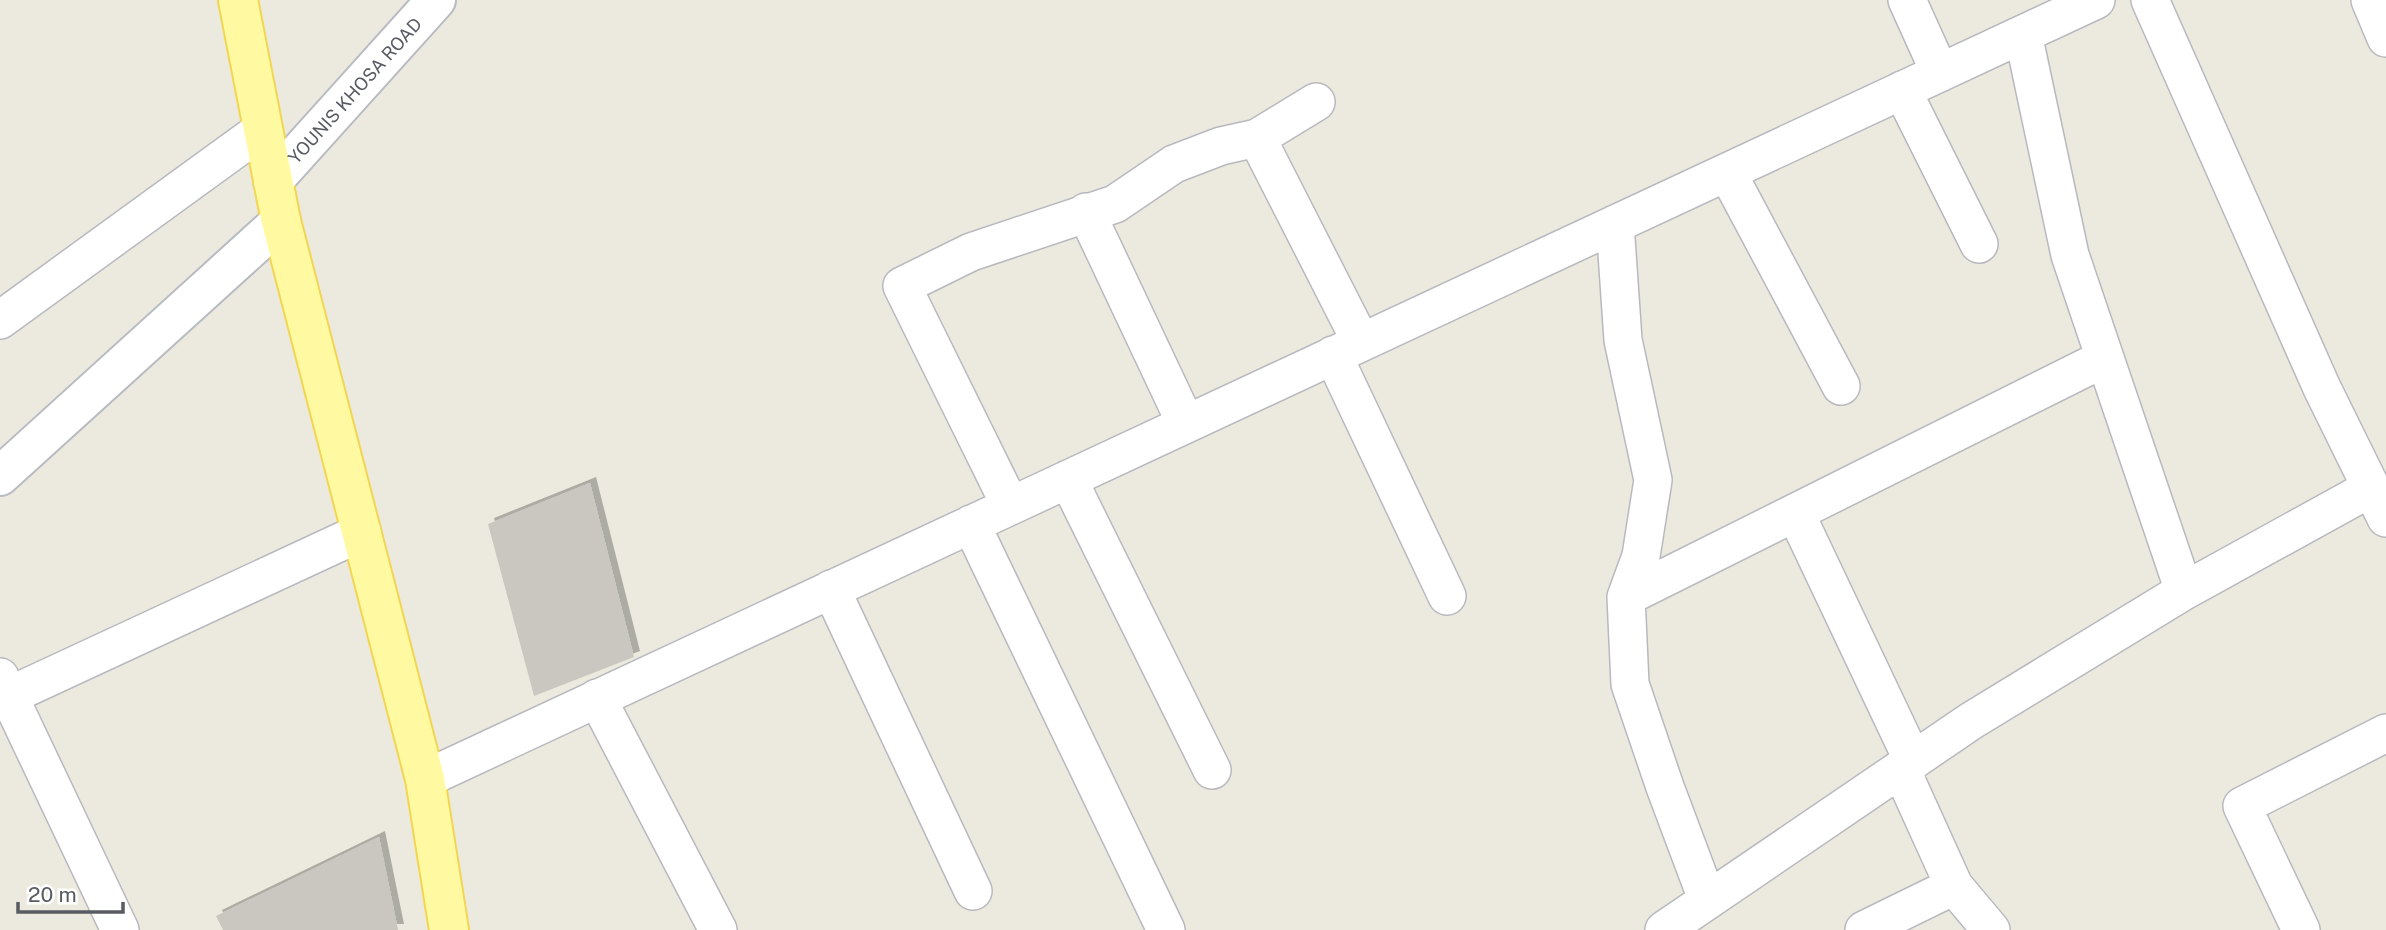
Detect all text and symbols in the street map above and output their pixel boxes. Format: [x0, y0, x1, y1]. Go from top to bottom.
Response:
street label: YOUNIS KHOSA ROAD [284, 13, 426, 168]
scale bar [18, 870, 122, 914]
text: 20 m [28, 882, 77, 907]

